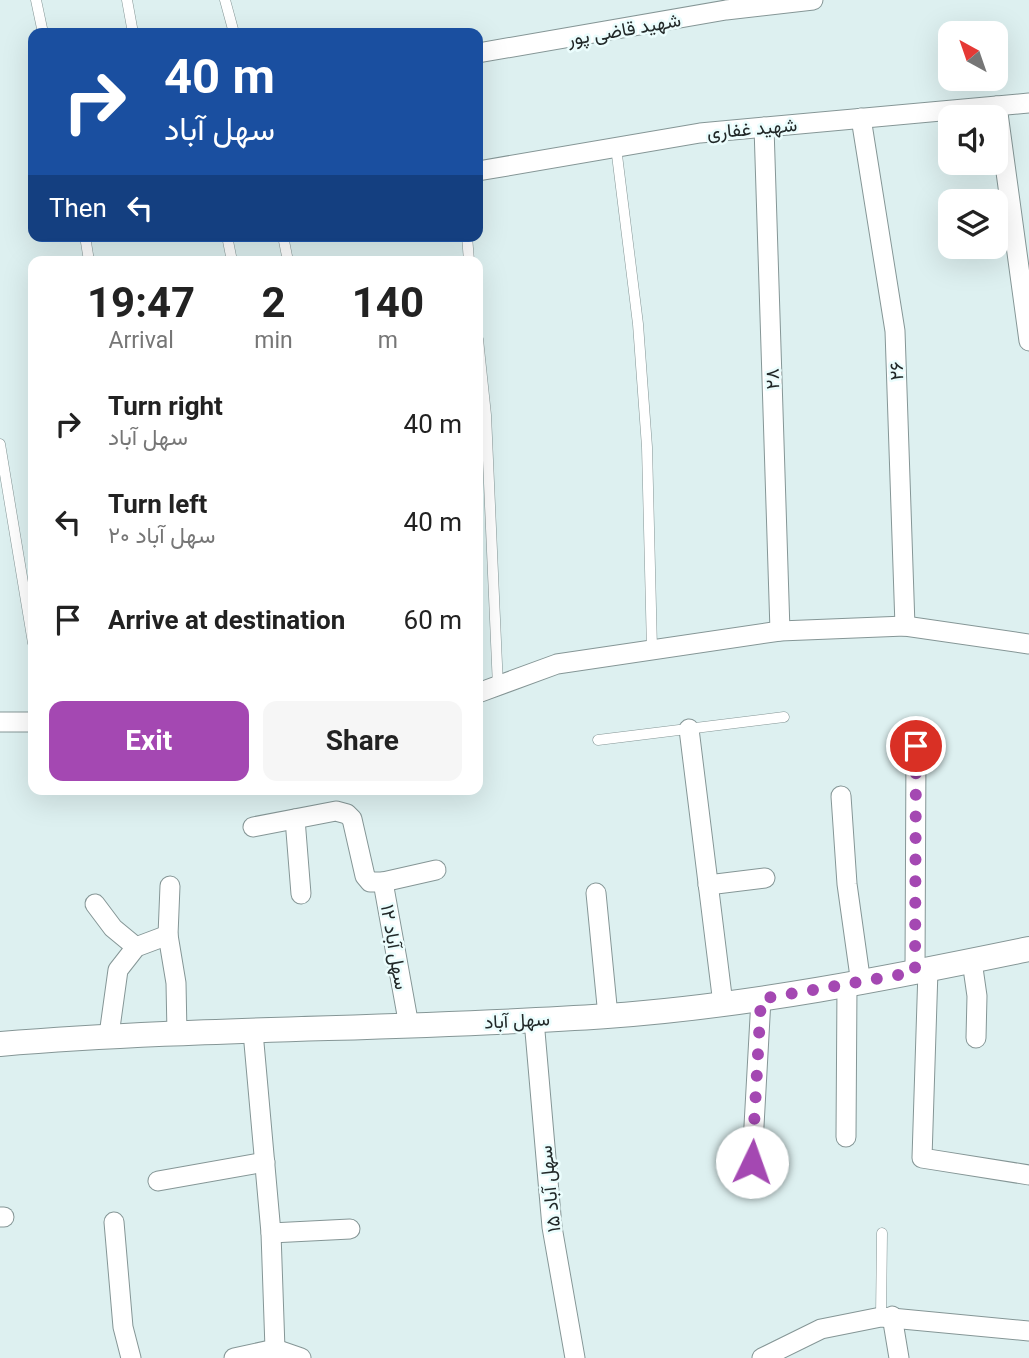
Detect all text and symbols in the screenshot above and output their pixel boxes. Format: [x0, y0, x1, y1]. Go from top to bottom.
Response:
street label: شهید قاضی پور [565, 8, 683, 53]
north arrow [938, 21, 1008, 91]
map controls [938, 21, 1008, 259]
text: 40 m [164, 48, 275, 105]
icon: right [49, 56, 140, 147]
button: sound [938, 105, 1008, 175]
text: سهل آباد [164, 110, 275, 148]
street label: شهید غفاری [706, 113, 798, 144]
icon: left [121, 189, 159, 227]
button: layers [938, 189, 1008, 259]
text: Then [49, 193, 107, 223]
text: 19:47 [87, 278, 195, 327]
text: 2 [261, 278, 286, 327]
text: 140 [352, 278, 424, 327]
text: Arrival [108, 327, 174, 354]
text: min [254, 327, 293, 354]
text: m [378, 327, 398, 354]
street label: ۲۶ [885, 361, 908, 381]
street label: ۲۸ [761, 368, 784, 390]
text: Turn right [108, 391, 223, 421]
icon: right [49, 405, 87, 443]
text: 40 m [404, 409, 462, 439]
text: سهل آباد [108, 424, 188, 451]
text: Turn left [108, 489, 207, 519]
icon: left [49, 503, 87, 541]
text: 40 m [404, 507, 462, 537]
text: سهل آباد ۲۰ [108, 522, 215, 549]
icon: arrive [49, 601, 87, 639]
text: Arrive at destination [108, 605, 345, 635]
text: 60 m [404, 605, 462, 635]
button: Exit [49, 701, 249, 781]
button: Share [263, 701, 462, 781]
pin [886, 716, 946, 776]
icon: arrive [897, 727, 935, 765]
street label: سهل آباد ۱۲ [376, 903, 413, 991]
street label: سهل آباد [483, 1007, 551, 1034]
position arrow [715, 1125, 789, 1199]
street label: سهل آباد ۱۵ [533, 1144, 566, 1234]

